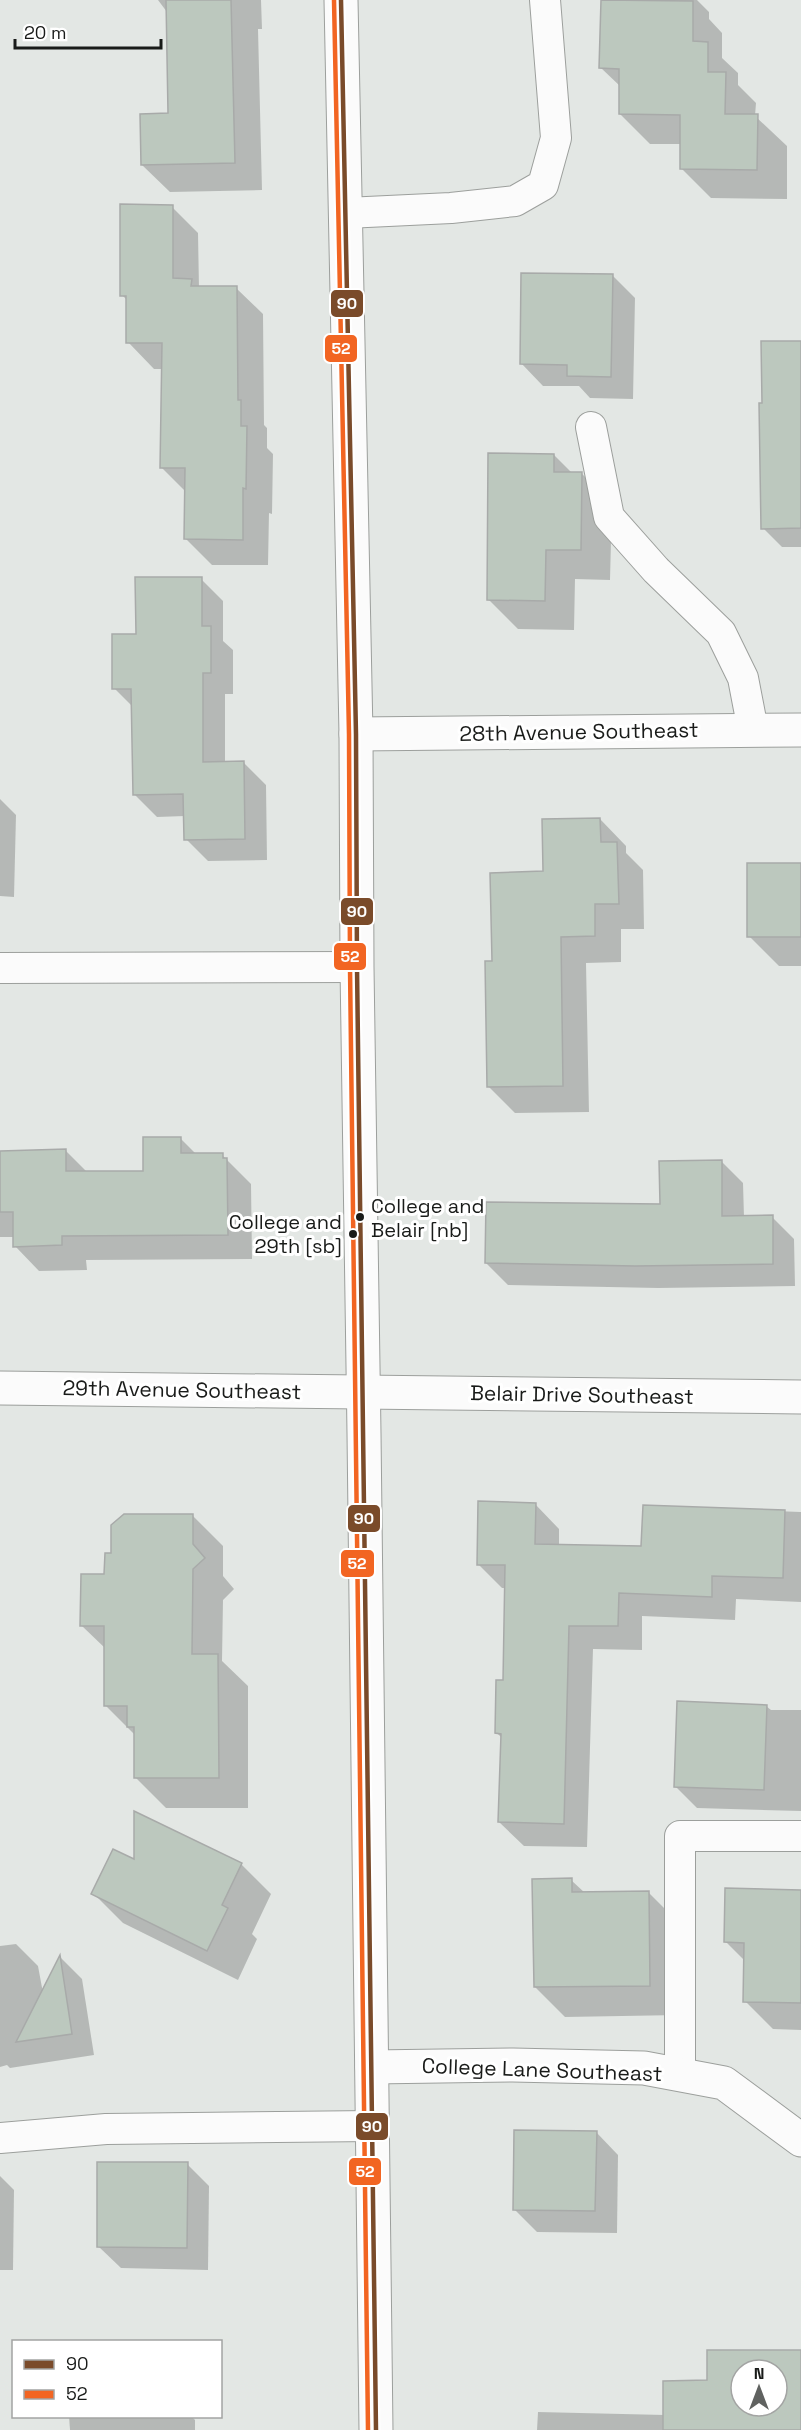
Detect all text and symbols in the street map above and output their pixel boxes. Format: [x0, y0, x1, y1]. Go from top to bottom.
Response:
scale bar [15, 12, 160, 50]
text: 20 m [24, 21, 67, 44]
line badge: 90 [330, 289, 364, 318]
text: 90 [337, 293, 357, 314]
line badge: 52 [324, 334, 358, 363]
text: 52 [332, 338, 350, 359]
street label: 28th Avenue Southeast [459, 716, 699, 747]
line badge: 90 [340, 897, 374, 926]
text: 90 [347, 901, 367, 922]
line badge: 52 [333, 942, 367, 971]
text: 52 [341, 946, 359, 967]
place label: College and Belair [nb] [371, 1193, 484, 1243]
place label: College and 29th [sb] [229, 1209, 342, 1259]
marker: College and Belair [nb] [354, 1211, 366, 1223]
marker: College and 29th [sb] [347, 1228, 359, 1240]
street label: 29th Avenue Southeast [62, 1374, 302, 1405]
street label: Belair Drive Southeast [470, 1379, 694, 1410]
line badge: 90 [347, 1504, 381, 1533]
text: 90 [354, 1508, 374, 1529]
line badge: 52 [340, 1549, 375, 1578]
text: 52 [348, 1553, 366, 1574]
street label: College Lane Southeast [421, 2052, 663, 2087]
line badge: 90 [355, 2112, 389, 2141]
text: 90 [362, 2116, 382, 2137]
line badge: 52 [348, 2157, 382, 2186]
text: 52 [356, 2161, 374, 2182]
legend [12, 2340, 222, 2418]
text: 90 [66, 2352, 89, 2375]
north arrow [729, 2358, 789, 2418]
text: N [754, 2363, 764, 2384]
text: 52 [66, 2382, 88, 2405]

